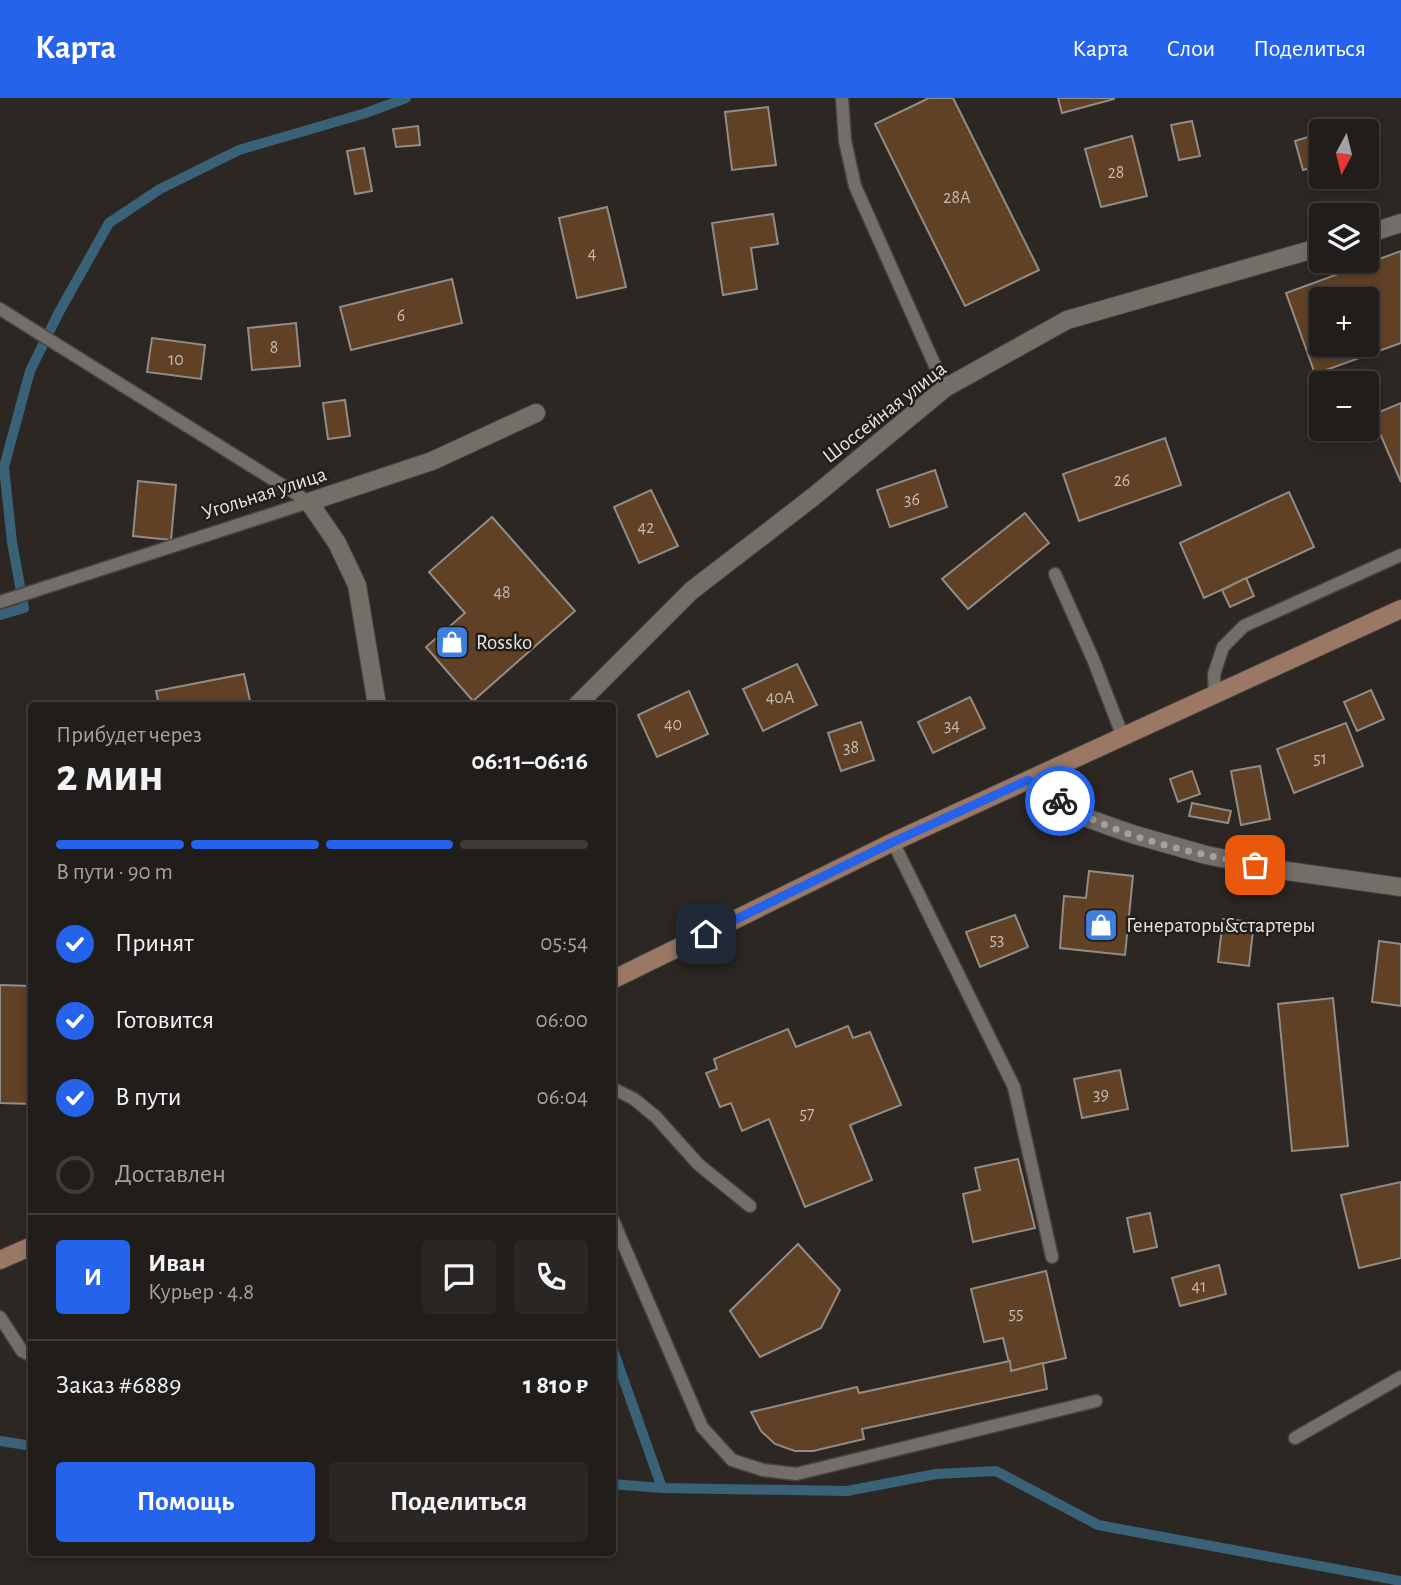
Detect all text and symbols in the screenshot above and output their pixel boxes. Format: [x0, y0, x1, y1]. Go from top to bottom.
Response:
text: Карта [35, 32, 116, 65]
text: Карта [1072, 37, 1128, 61]
text: Слои [1166, 37, 1215, 61]
text: Поделиться [1253, 37, 1366, 61]
north arrow [1309, 119, 1379, 189]
map controls [1309, 119, 1379, 441]
house number: 28 [1108, 164, 1124, 182]
house number: 28А [943, 189, 971, 207]
button: layers [1309, 203, 1379, 273]
house number: 4 [588, 245, 597, 263]
button: + [1309, 287, 1379, 357]
house number: 6 [397, 307, 405, 325]
house number: 8 [270, 339, 278, 357]
house number: 10 [168, 351, 184, 369]
street label: Шоссейная улица [818, 357, 950, 467]
button: − [1309, 371, 1379, 441]
street label: Угольная улица [199, 463, 330, 524]
house number: 26 [1114, 472, 1130, 490]
house number: 36 [904, 491, 920, 509]
house number: 42 [638, 519, 654, 537]
house number: 48 [493, 584, 511, 602]
shop icon: Rossko [433, 623, 471, 661]
place label: Rossko [476, 632, 532, 653]
house number: 40А [766, 689, 795, 707]
house number: 40 [664, 716, 682, 734]
house number: 34 [944, 717, 960, 735]
text: Прибудет через [56, 724, 202, 747]
house number: 38 [843, 739, 859, 757]
text: 06:11–06:16 [471, 748, 588, 774]
house number: 51 [1313, 750, 1327, 768]
text: 2 мин [56, 753, 164, 799]
courier [1025, 766, 1095, 836]
icon: bike [1041, 782, 1079, 820]
pin [1225, 835, 1285, 895]
icon: bag [1236, 846, 1274, 884]
text: В пути · 90 m [56, 861, 173, 884]
pin [676, 904, 736, 964]
shop icon: Генераторы&стартеры [1082, 906, 1120, 944]
icon: home [687, 915, 725, 953]
place label: Генераторы&стартеры [1126, 915, 1316, 936]
icon: check [56, 925, 94, 963]
text: Принят [115, 930, 194, 956]
house number: 53 [990, 931, 1004, 949]
text: 05:54 [540, 932, 588, 955]
icon: check [56, 1002, 94, 1040]
text: Готовится [115, 1007, 214, 1033]
text: 06:00 [535, 1009, 588, 1032]
icon: check [56, 1079, 94, 1117]
text: В пути [115, 1084, 181, 1110]
text: 06:04 [537, 1086, 588, 1109]
house number: 39 [1093, 1086, 1109, 1104]
house number: 57 [799, 1105, 815, 1123]
text: Доставлен [115, 1161, 226, 1187]
button: chat [422, 1240, 496, 1314]
button: phone [514, 1240, 588, 1314]
text: Иван [148, 1250, 206, 1276]
text: И [84, 1264, 102, 1290]
house number: 41 [1192, 1278, 1206, 1296]
text: Курьер · 4.8 [148, 1281, 254, 1304]
house number: 55 [1008, 1305, 1024, 1323]
text: Заказ #6889 [56, 1372, 181, 1398]
text: 1 810 ₽ [523, 1372, 588, 1398]
button: Помощь [56, 1462, 315, 1542]
button: Поделиться [329, 1462, 588, 1542]

